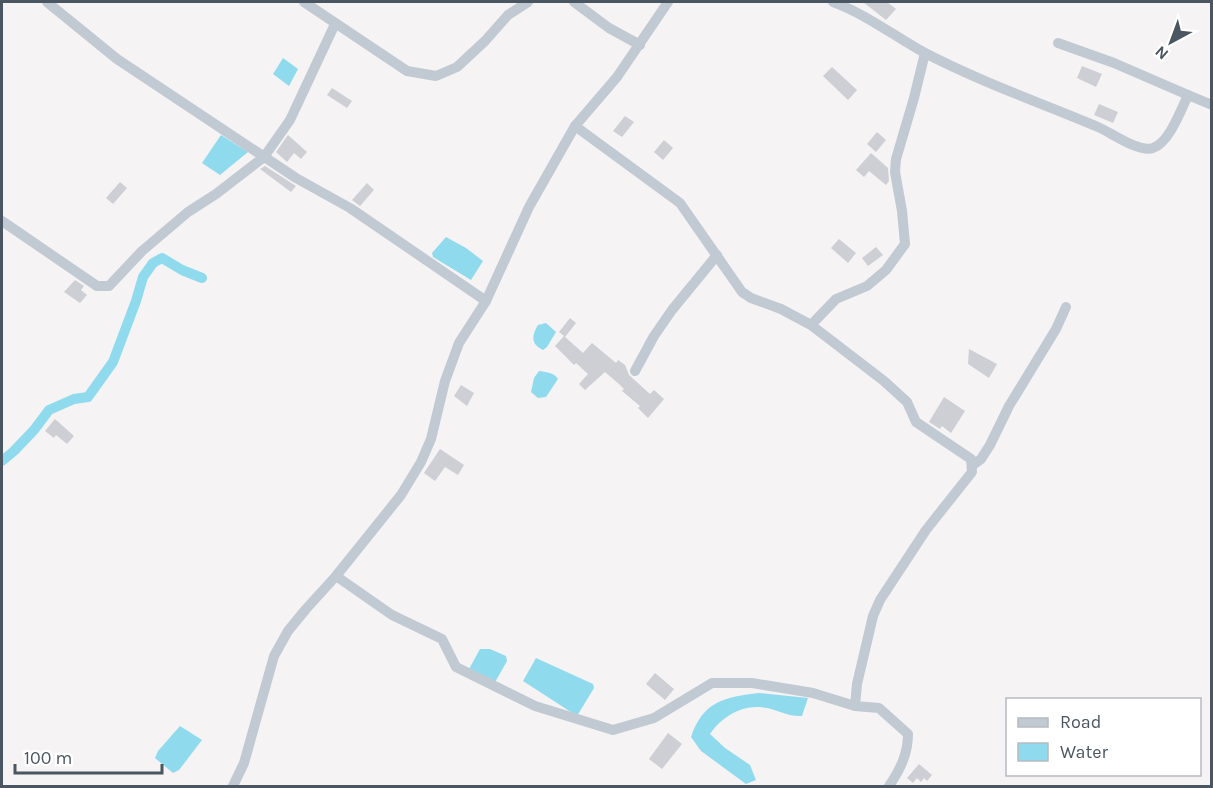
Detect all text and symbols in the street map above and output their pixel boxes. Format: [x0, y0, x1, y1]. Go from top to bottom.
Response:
north arrow [1141, 12, 1201, 72]
text: N [1151, 42, 1172, 64]
legend [1006, 698, 1201, 776]
text: Road [1060, 711, 1101, 733]
scale bar [15, 737, 162, 775]
text: Water [1060, 741, 1108, 763]
text: 100 m [24, 747, 72, 769]

